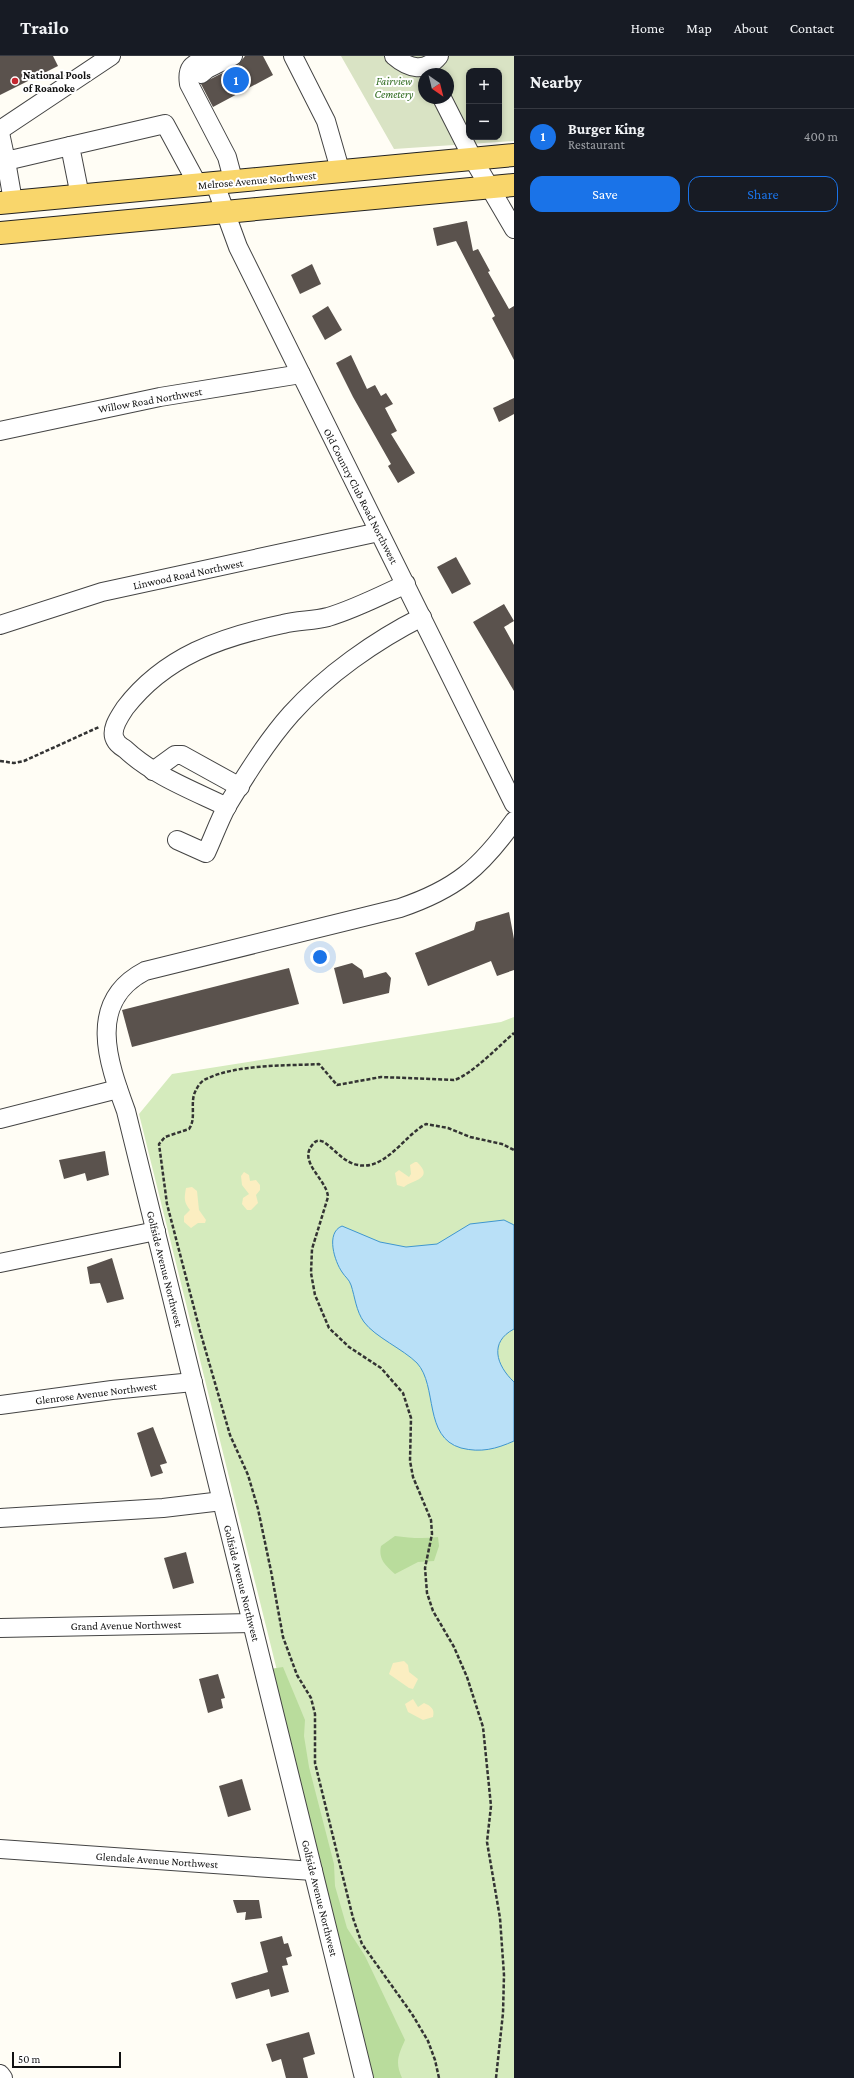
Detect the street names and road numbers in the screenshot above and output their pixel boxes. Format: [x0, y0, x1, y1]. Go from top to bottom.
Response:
street label: Melrose Avenue Northwest [197, 169, 317, 191]
street label: Willow Road Northwest [97, 385, 203, 415]
street label: Old Country Club Road Northwest [321, 426, 401, 567]
street label: Linwood Road Northwest [132, 556, 244, 592]
street label: Golfside Avenue Northwest [145, 1209, 185, 1329]
street label: Glenrose Avenue Northwest [35, 1380, 158, 1406]
street label: Golfside Avenue Northwest [222, 1523, 262, 1643]
street label: Grand Avenue Northwest [70, 1618, 182, 1632]
street label: Golfside Avenue Northwest [300, 1838, 340, 1958]
street label: Glendale Avenue Northwest [95, 1850, 219, 1870]

